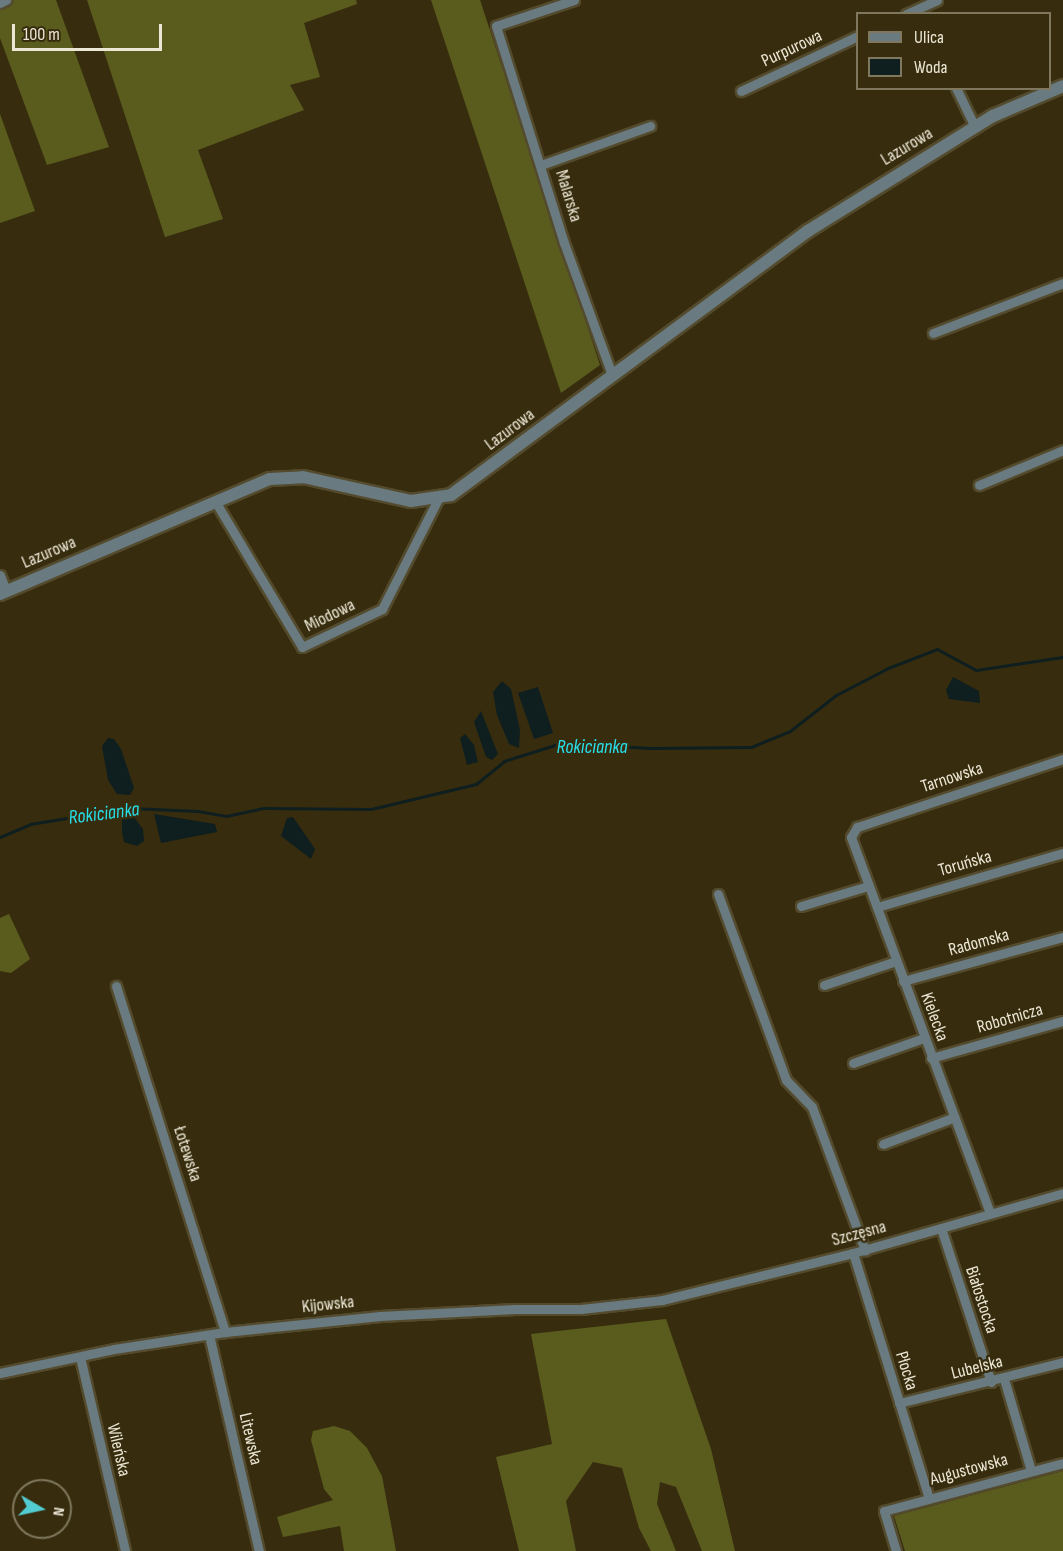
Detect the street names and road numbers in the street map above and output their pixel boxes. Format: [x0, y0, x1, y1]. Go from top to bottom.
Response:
street label: Purpurowa [758, 26, 826, 72]
street label: Lazurowa [877, 123, 937, 171]
street label: Malarska [550, 167, 586, 225]
street label: Lazurowa [481, 404, 539, 456]
street label: Lazurowa [19, 532, 79, 574]
street label: Miodowa [301, 595, 359, 637]
street label: Tarnowska [918, 758, 986, 798]
street label: Toruńska [936, 846, 994, 882]
street label: Radomska [946, 925, 1012, 961]
street label: Kielecka [915, 990, 953, 1044]
street label: Robotnicza [975, 999, 1045, 1039]
street label: Łotewska [168, 1124, 206, 1184]
street label: Szczęsna [829, 1216, 889, 1252]
street label: Białostocka [960, 1264, 1002, 1336]
street label: Kijowska [301, 1292, 355, 1318]
street label: Płocka [890, 1349, 922, 1393]
street label: Lubelska [949, 1351, 1005, 1385]
street label: Litewska [234, 1411, 266, 1467]
street label: Wileńska [101, 1421, 135, 1479]
street label: Augustowska [928, 1449, 1010, 1491]

